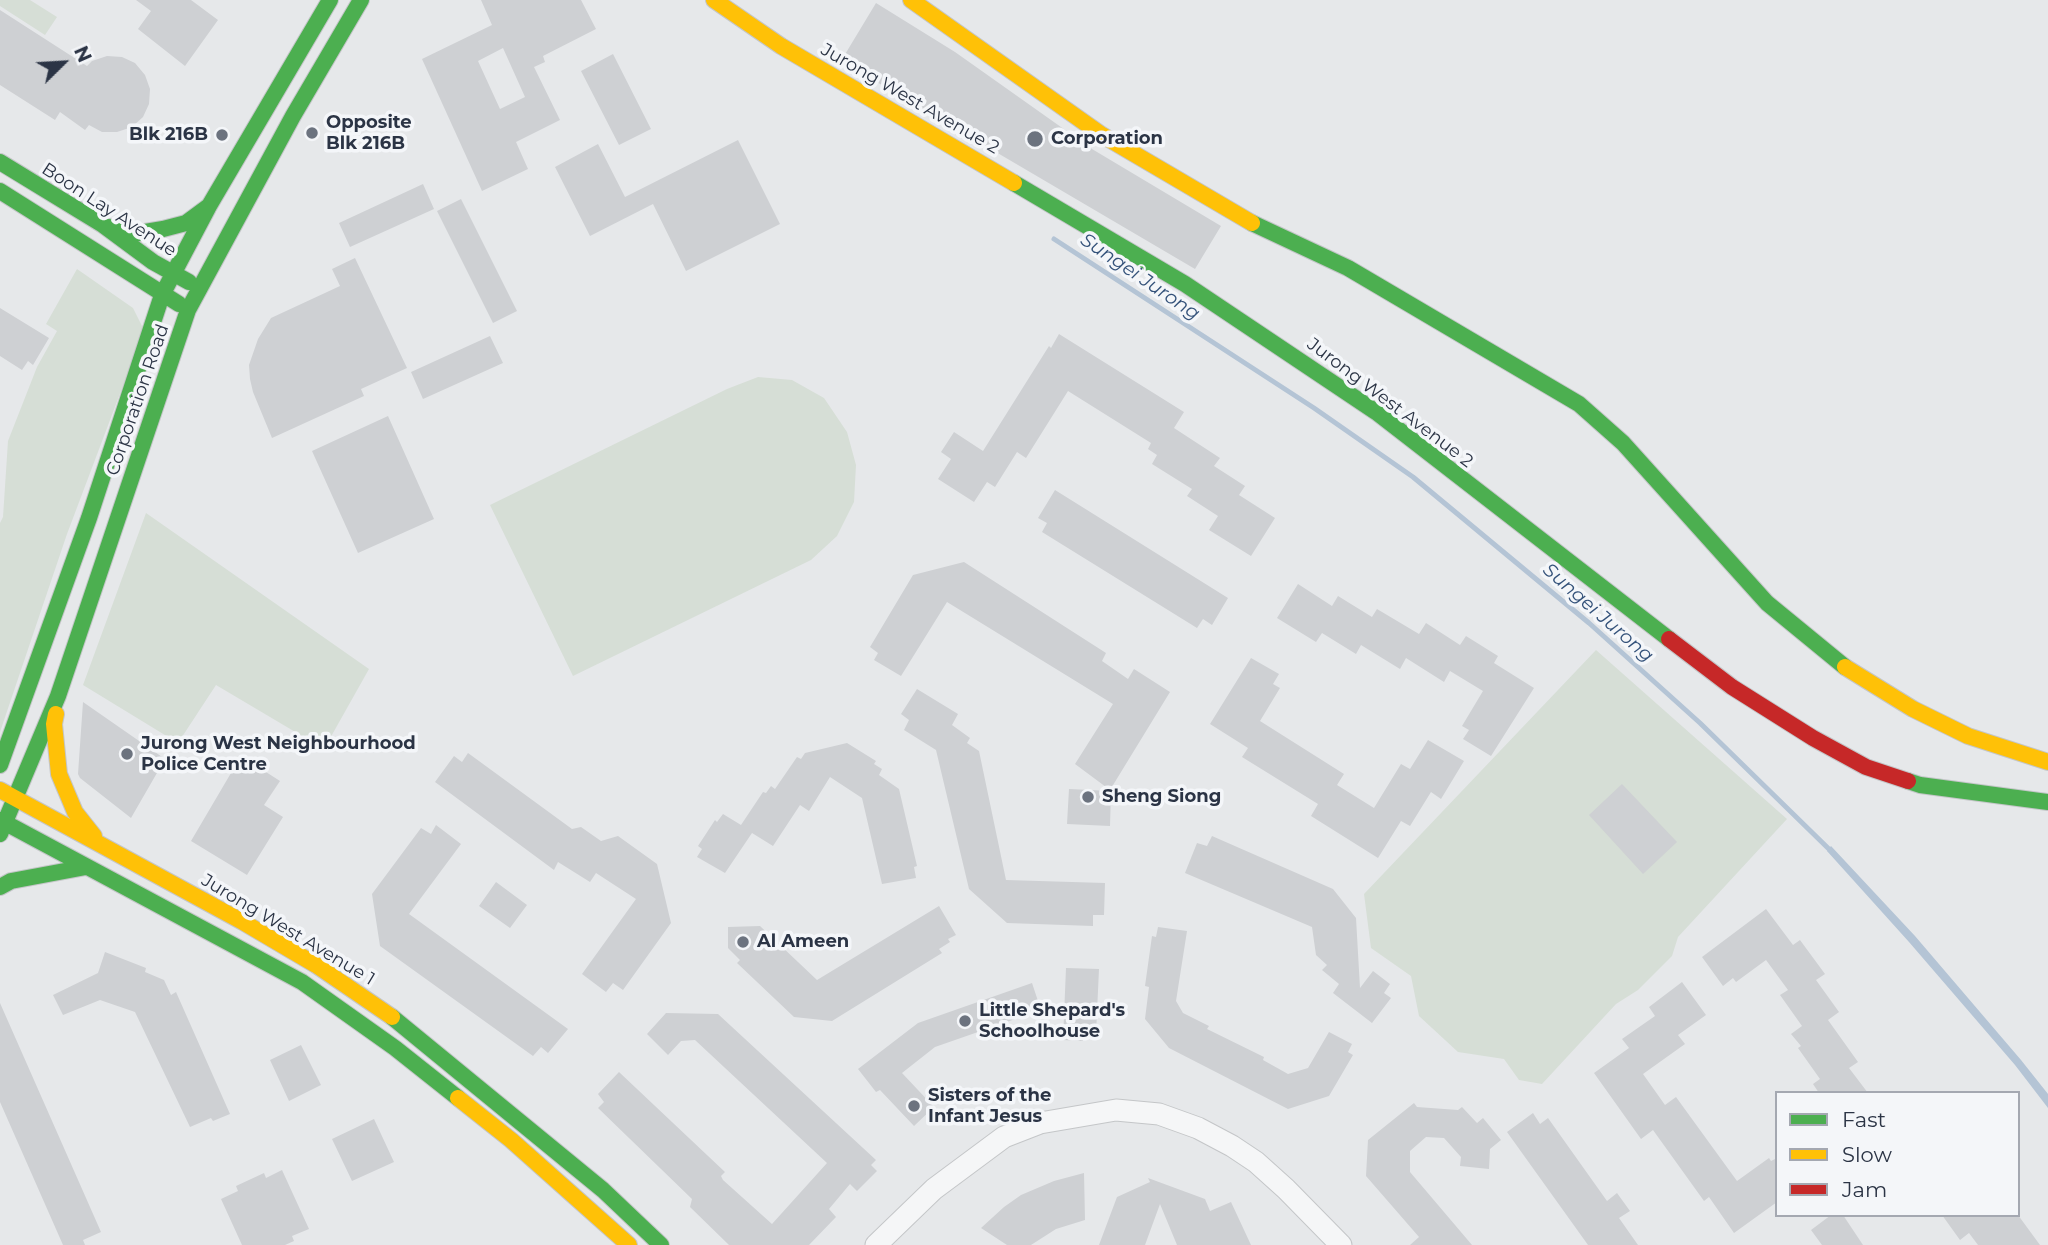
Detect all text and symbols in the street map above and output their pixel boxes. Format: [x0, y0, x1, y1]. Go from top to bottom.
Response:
north arrow [28, 28, 98, 98]
street label: Jurong West Avenue 2 [817, 39, 1003, 159]
text: N [69, 43, 96, 66]
place label: Opposite Blk 216B [326, 112, 412, 154]
place label: Blk 216B [129, 124, 208, 146]
marker: Opposite Blk 216B [304, 125, 320, 141]
marker: Blk 216B [214, 127, 230, 143]
place label: Corporation [1051, 128, 1163, 150]
marker: Corporation [1025, 129, 1045, 149]
street label: Boon Lay Avenue [38, 158, 180, 262]
water label: Sungei Jurong [1076, 229, 1204, 325]
street label: Corporation Road [102, 321, 174, 479]
street label: Jurong West Avenue 2 [1303, 334, 1477, 472]
water label: Sungei Jurong [1538, 559, 1658, 667]
place label: Jurong West Neighbourhood Police Centre [141, 733, 416, 776]
marker: Jurong West Neighbourhood Police Centre [119, 746, 135, 762]
place label: Sheng Siong [1102, 786, 1221, 808]
marker: Sheng Siong [1080, 789, 1096, 805]
street label: Jurong West Avenue 1 [197, 870, 379, 990]
place label: Al Ameen [757, 931, 849, 953]
marker: Al Ameen [735, 934, 751, 950]
place label: Little Shepard's Schoolhouse [979, 1000, 1125, 1042]
marker: Little Shepard's Schoolhouse [957, 1013, 973, 1029]
place label: Sisters of the Infant Jesus [928, 1085, 1051, 1128]
legend [1775, 1091, 2020, 1217]
marker: Sisters of the Infant Jesus [906, 1098, 922, 1114]
text: Fast [1842, 1107, 1886, 1132]
text: Slow [1842, 1142, 1892, 1167]
text: Jam [1842, 1177, 1887, 1202]

